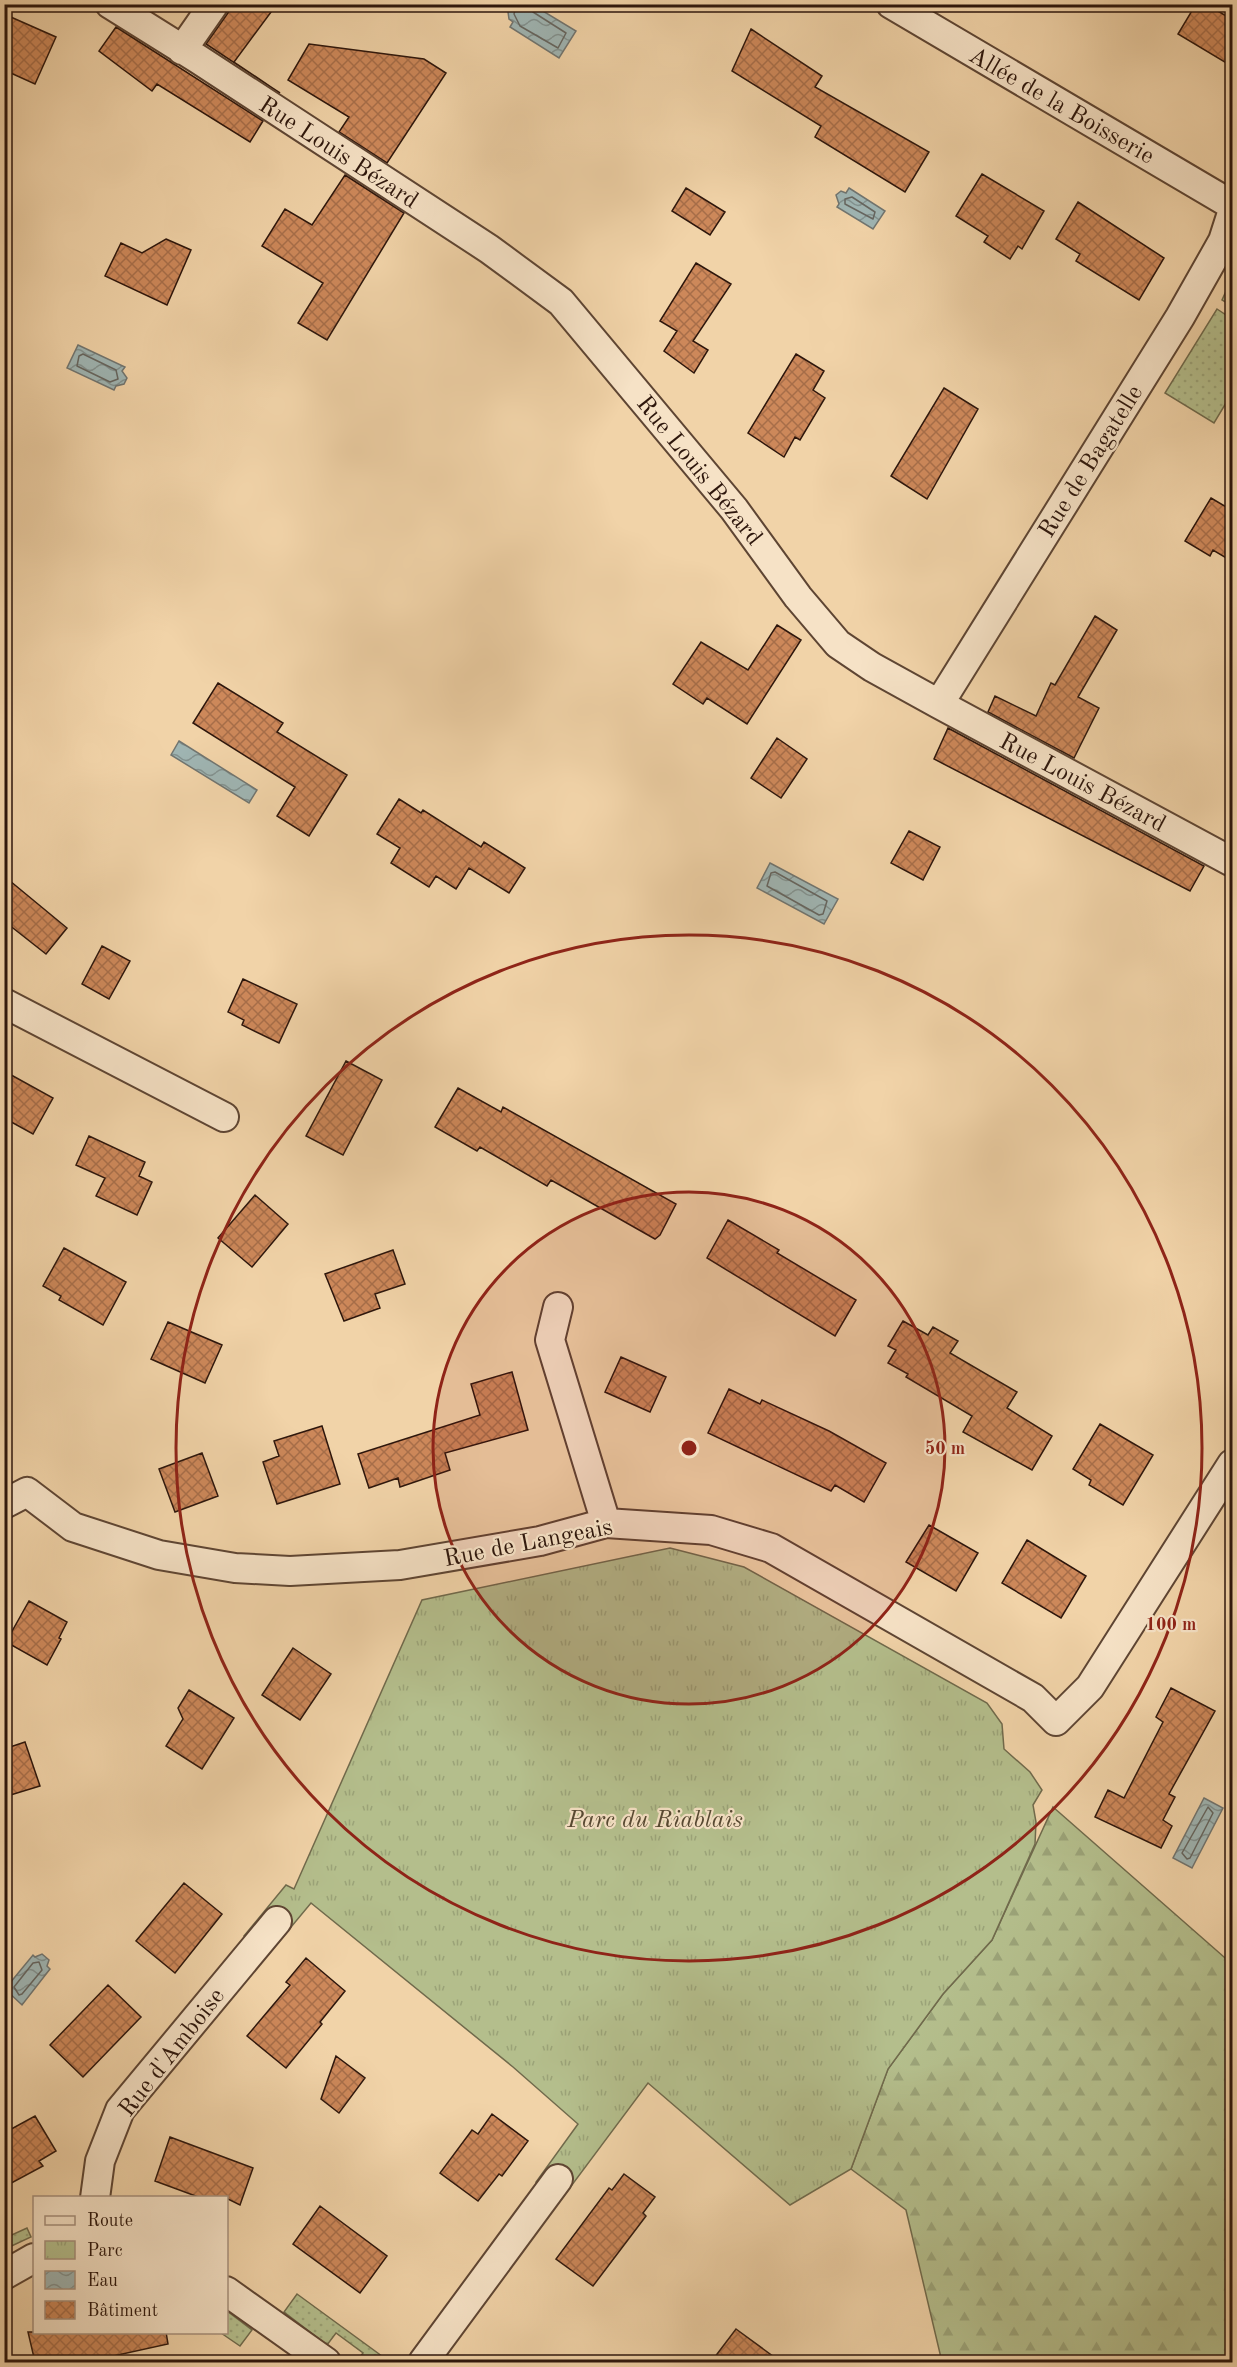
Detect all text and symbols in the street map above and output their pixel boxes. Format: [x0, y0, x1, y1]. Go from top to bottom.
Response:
street label: Allée de la Boisserie [964, 44, 1158, 170]
street label: Rue Louis Bézard [254, 93, 422, 214]
street label: Rue de Bagatelle [1035, 382, 1148, 543]
street label: Rue Louis Bézard [631, 392, 766, 551]
street label: Rue Louis Bézard [995, 730, 1169, 838]
centre of rings [679, 1438, 699, 1458]
text: 50 m [925, 1440, 965, 1458]
street label: Rue de Langeais [442, 1516, 615, 1572]
text: 100 m [1146, 1616, 1196, 1634]
park label: Parc du Riablais [566, 1809, 743, 1833]
street label: Rue d'Amboise [115, 1985, 230, 2122]
legend [33, 2196, 228, 2334]
text: Route [87, 2212, 133, 2230]
text: Parc [87, 2242, 123, 2260]
text: Eau [87, 2272, 118, 2290]
text: Bâtiment [87, 2302, 158, 2320]

